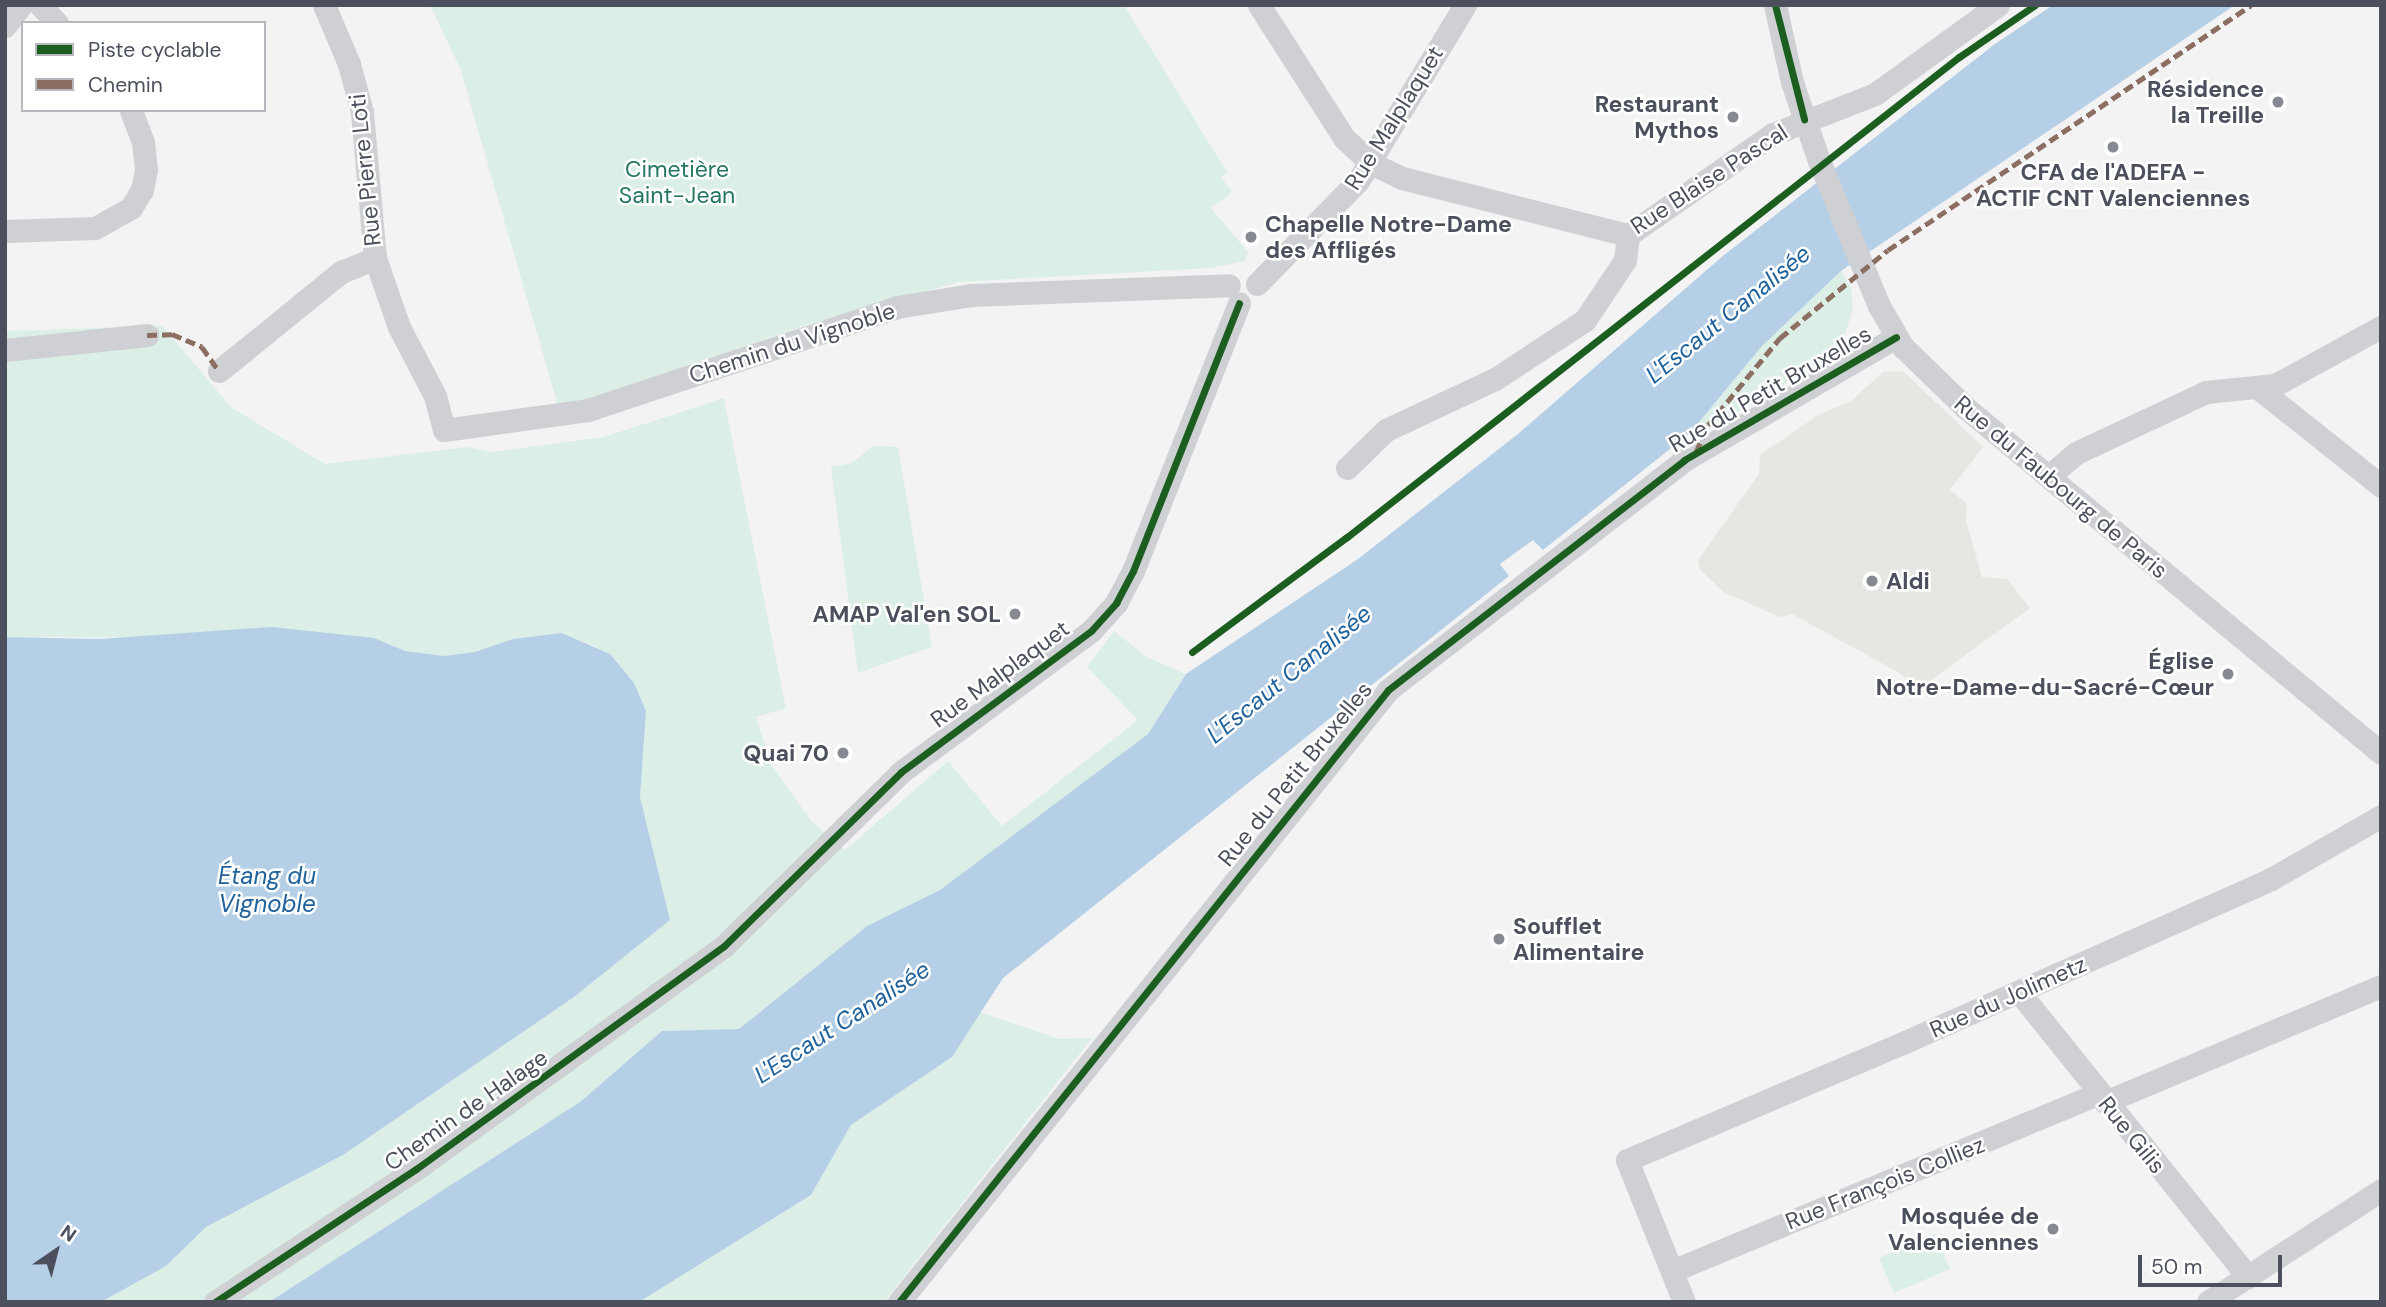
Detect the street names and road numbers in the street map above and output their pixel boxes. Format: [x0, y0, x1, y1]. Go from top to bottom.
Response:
street label: Rue Malplaquet [1339, 41, 1449, 195]
street label: Rue Pierre Loti [343, 92, 387, 248]
street label: Rue Blaise Pascal [1625, 118, 1793, 240]
street label: Chemin du Vignoble [685, 297, 899, 389]
street label: Rue du Petit Bruxelles [1664, 320, 1876, 458]
street label: Rue du Faubourg de Paris [1949, 390, 2173, 584]
street label: Rue Malplaquet [925, 615, 1075, 733]
street label: Rue du Petit Bruxelles [1212, 676, 1378, 872]
street label: Rue du Jolimetz [1926, 950, 2090, 1044]
street label: Chemin de Halage [379, 1043, 553, 1177]
street label: Rue Gilis [2093, 1091, 2171, 1179]
street label: Rue François Colliez [1782, 1130, 1988, 1236]

